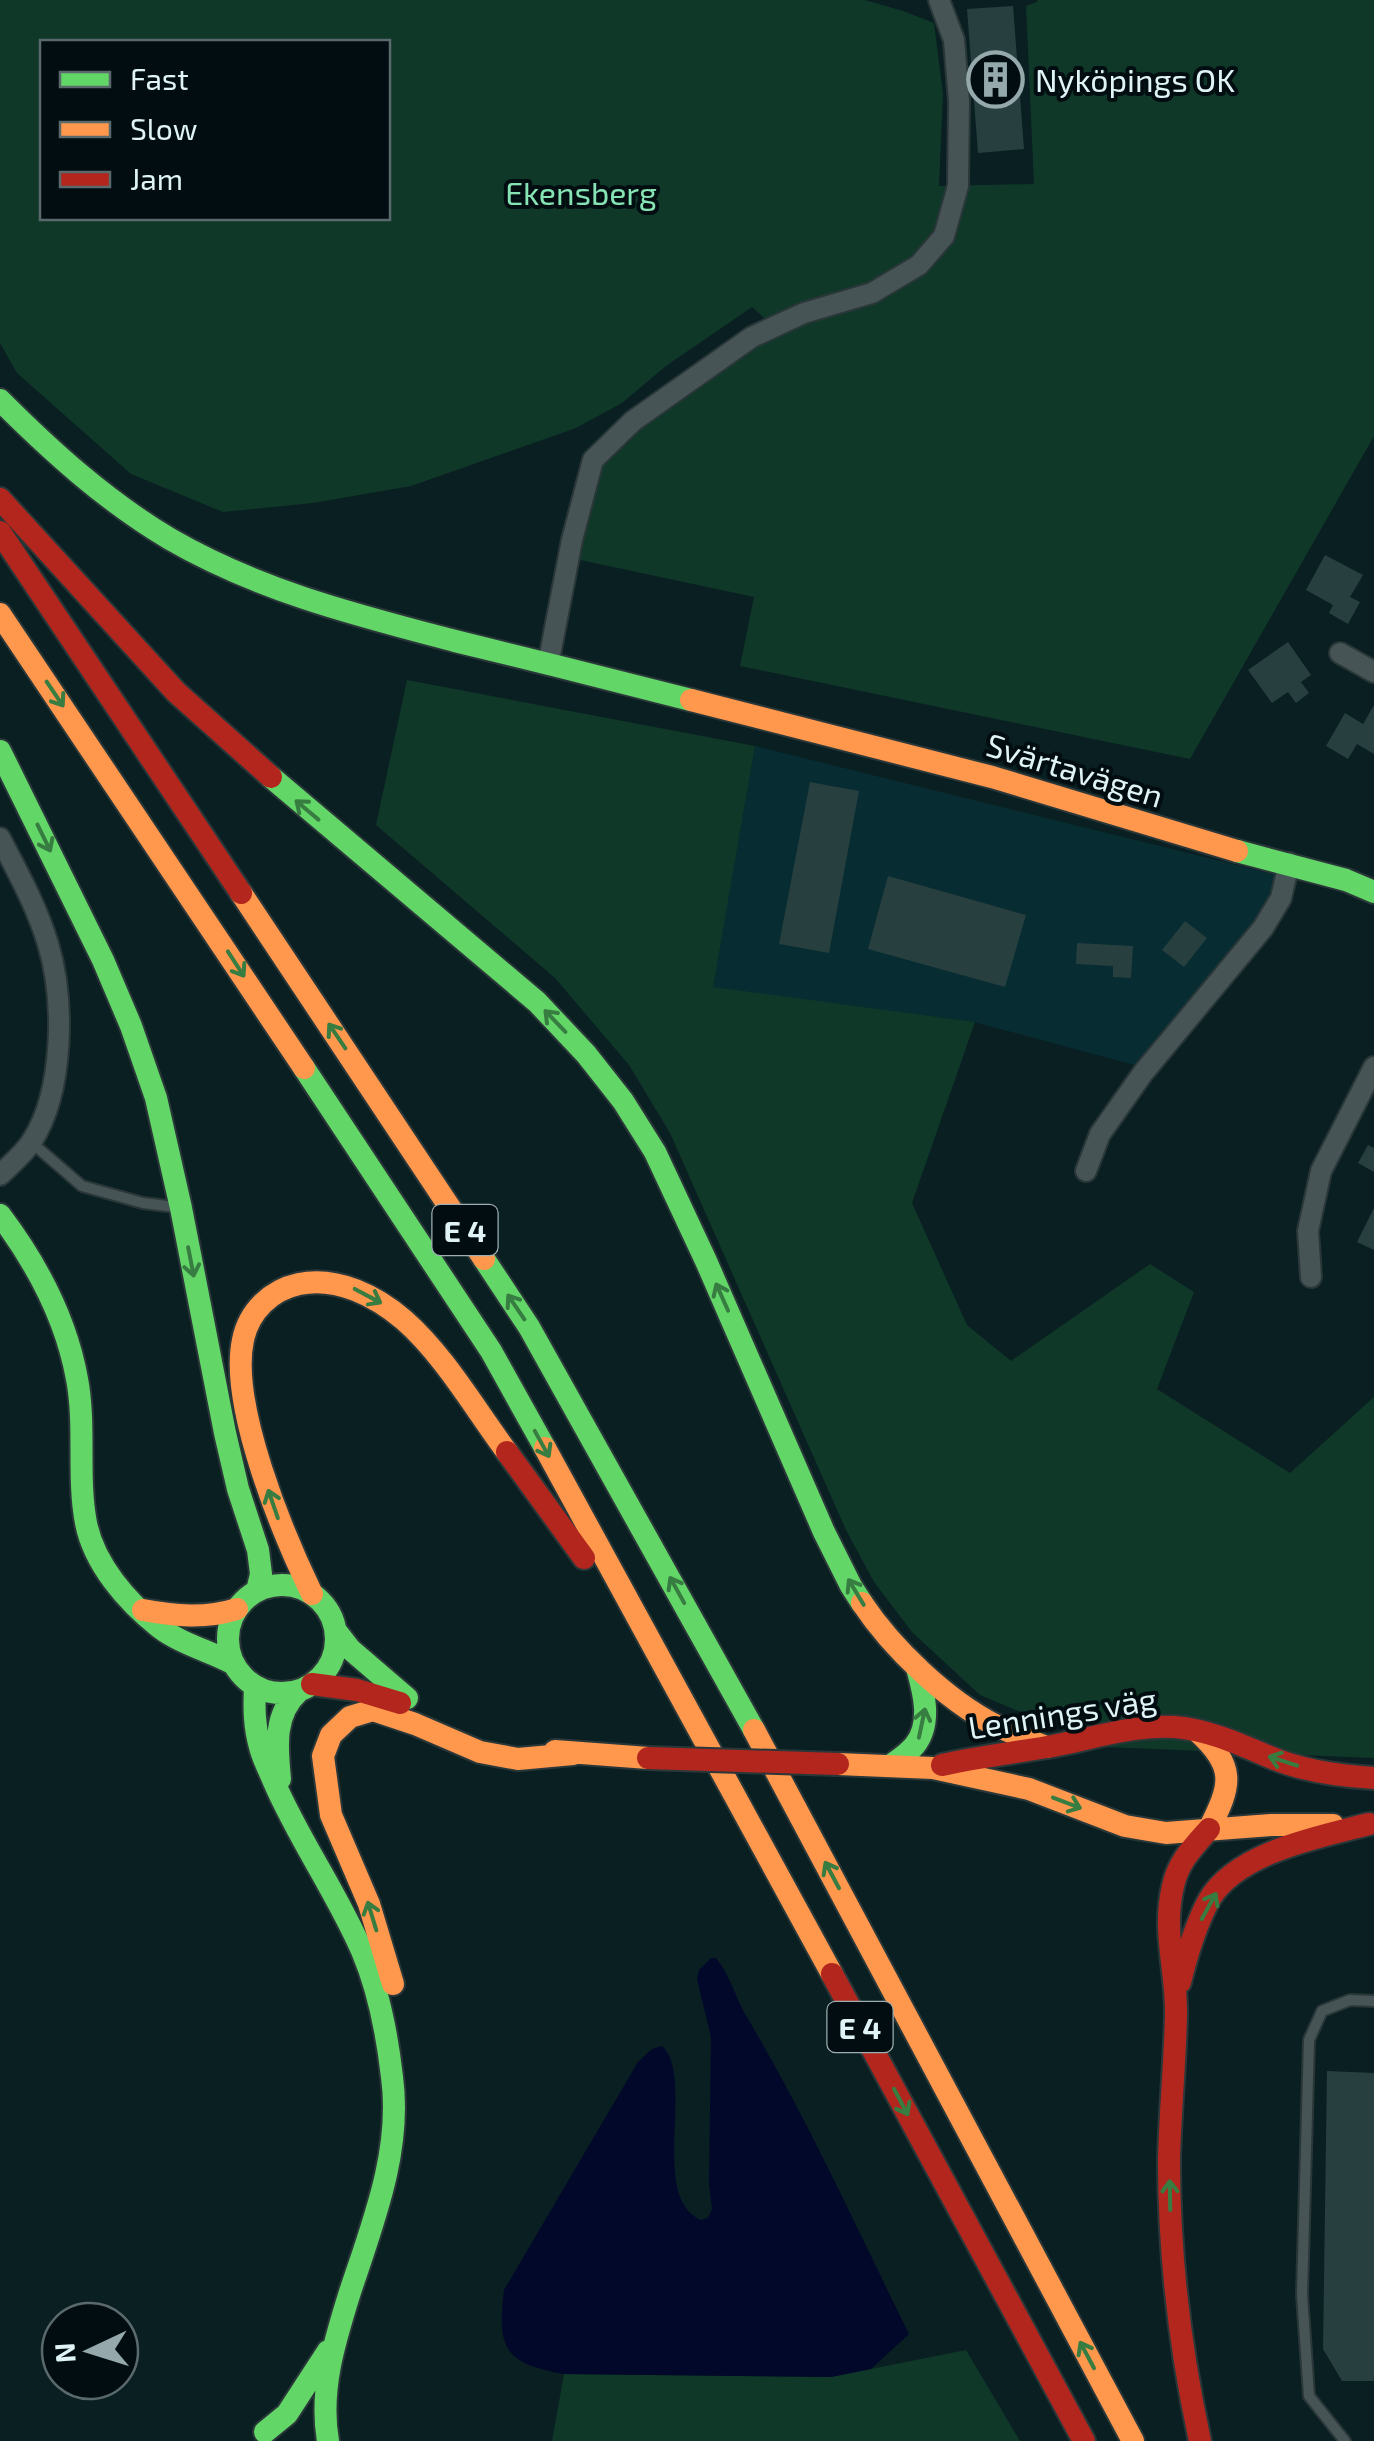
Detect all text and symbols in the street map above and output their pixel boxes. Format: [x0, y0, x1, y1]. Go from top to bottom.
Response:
legend [40, 40, 390, 220]
building icon: Nyköpings OK [966, 49, 1026, 109]
text: Fast [130, 60, 189, 96]
place label: Nyköpings OK [1035, 60, 1235, 98]
text: Slow [130, 110, 197, 146]
text: Jam [130, 160, 183, 196]
park label: Ekensberg [505, 173, 657, 211]
one-way arrow [44, 680, 65, 708]
street label: Svärtavägen [982, 724, 1168, 814]
one-way arrow [295, 799, 320, 822]
one-way arrow [36, 822, 55, 852]
one-way arrow [225, 950, 246, 978]
one-way arrow [543, 1009, 567, 1034]
one-way arrow [326, 1023, 347, 1051]
road number: E 4 [432, 1205, 498, 1255]
one-way arrow [182, 1245, 201, 1277]
one-way arrow [712, 1282, 730, 1313]
one-way arrow [353, 1287, 383, 1306]
one-way arrow [506, 1293, 527, 1321]
one-way arrow [533, 1429, 553, 1459]
one-way arrow [263, 1490, 281, 1521]
one-way arrow [666, 1575, 686, 1605]
one-way arrow [846, 1579, 866, 1607]
street label: Lennings väg [965, 1678, 1159, 1746]
one-way arrow [913, 1707, 932, 1739]
one-way arrow [1268, 1750, 1300, 1768]
one-way arrow [1050, 1795, 1081, 1813]
one-way arrow [821, 1861, 841, 1891]
one-way arrow [1200, 1892, 1220, 1921]
one-way arrow [362, 1901, 380, 1933]
road number: E 4 [828, 2002, 892, 2052]
one-way arrow [892, 2086, 911, 2116]
one-way arrow [1160, 2179, 1179, 2211]
north arrow [40, 2301, 140, 2401]
one-way arrow [1076, 2341, 1096, 2371]
text: N [46, 2342, 82, 2364]

